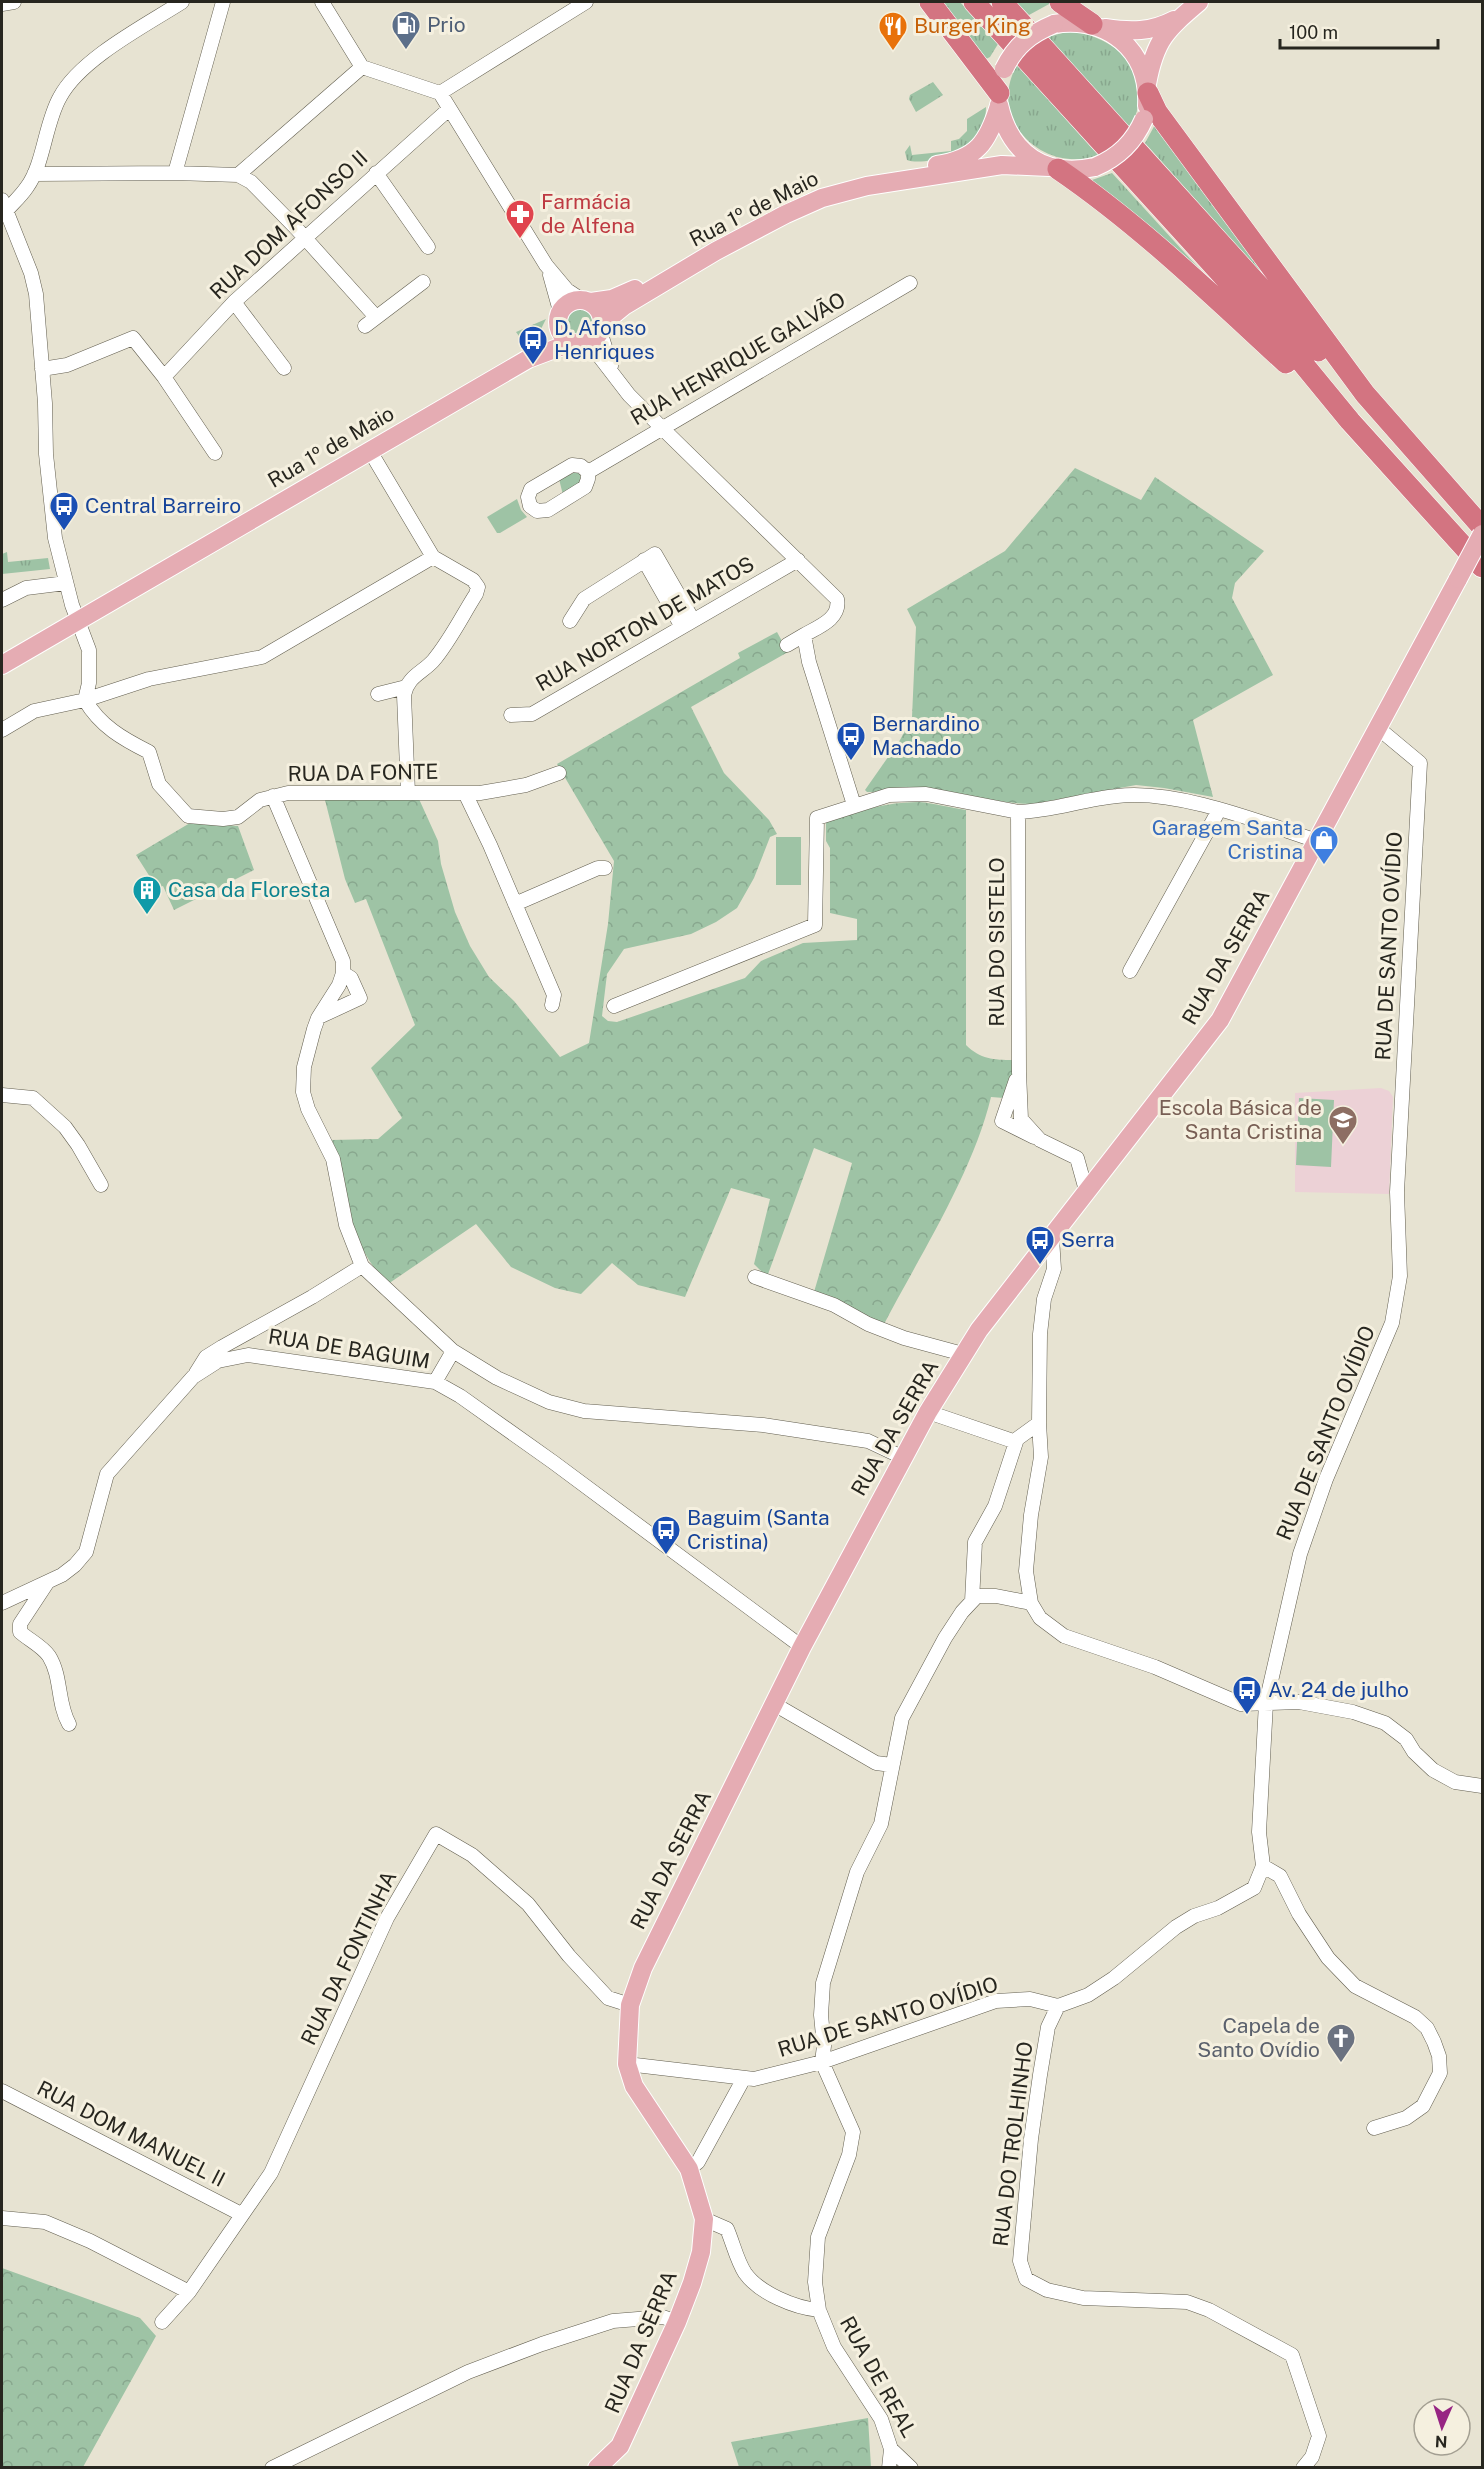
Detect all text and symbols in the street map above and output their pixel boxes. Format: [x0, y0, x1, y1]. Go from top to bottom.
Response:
fuel station icon: Prio [390, 9, 422, 51]
restaurant icon: Burger King [877, 10, 909, 52]
place label: Prio [427, 12, 466, 37]
scale bar [1280, 12, 1438, 50]
place label: Burger King [914, 13, 1031, 38]
text: 100 m [1289, 22, 1338, 43]
street label: RUA DOM AFONSO II [205, 145, 373, 304]
street label: Rua 1º de Maio [685, 165, 822, 252]
place label: Farmácia de Alfena [541, 189, 635, 238]
pharmacy icon: Farmácia de Alfena [504, 198, 536, 240]
street label: RUA HENRIQUE GALVÃO [626, 287, 850, 430]
place label: D. Afonso Henriques [554, 315, 655, 364]
bus stop icon: D. Afonso Henriques [517, 324, 549, 366]
street label: Rua 1º de Maio [263, 400, 398, 493]
bus stop icon: Central Barreiro [48, 490, 80, 532]
place label: Central Barreiro [85, 493, 241, 518]
street label: RUA NORTON DE MATOS [531, 551, 758, 696]
place label: Bernardino Machado [872, 711, 980, 760]
bus stop icon: Bernardino Machado [835, 720, 867, 762]
street label: RUA DA FONTE [287, 759, 439, 786]
place label: Garagem Santa Cristina [1152, 815, 1303, 864]
shop icon: Garagem Santa Cristina [1308, 824, 1340, 866]
street label: RUA DE SANTO OVÍDIO [1370, 831, 1407, 1061]
street label: RUA DO SISTELO [984, 857, 1009, 1027]
building icon: Casa da Floresta [131, 874, 163, 916]
place label: Casa da Floresta [168, 877, 330, 902]
street label: RUA DA SERRA [1177, 884, 1275, 1029]
place label: Escola Básica de Santa Cristina [1159, 1095, 1322, 1144]
school or university icon: Escola Básica de Santa Cristina [1327, 1104, 1359, 1146]
bus stop icon: Serra [1024, 1224, 1056, 1266]
place label: Serra [1061, 1227, 1115, 1252]
street label: RUA DE SANTO OVÍDIO [1271, 1322, 1380, 1544]
street label: RUA DE BAGUIM [266, 1323, 432, 1374]
street label: RUA DA SERRA [846, 1355, 944, 1500]
place label: Baguim (Santa Cristina) [687, 1505, 830, 1554]
bus stop icon: Baguim (Santa Cristina) [650, 1514, 682, 1556]
bus stop icon: Av. 24 de julho [1231, 1674, 1263, 1716]
place label: Av. 24 de julho [1268, 1677, 1409, 1702]
street label: RUA DA SERRA [625, 1786, 716, 1933]
street label: RUA DA FONTINHA [296, 1867, 402, 2049]
street label: RUA DE SANTO OVÍDIO [775, 1971, 1001, 2062]
place label: Capela de Santo Ovídio [1197, 2013, 1320, 2062]
church icon: Capela de Santo Ovídio [1325, 2022, 1357, 2064]
street label: RUA DO TROLHINHO [988, 2040, 1037, 2248]
street label: RUA DOM MANUEL II [33, 2075, 229, 2192]
street label: RUA DA SERRA [599, 2267, 682, 2417]
street label: RUA DE REAL [835, 2312, 922, 2442]
north arrow [1412, 2397, 1472, 2457]
text: N [1434, 2432, 1448, 2451]

